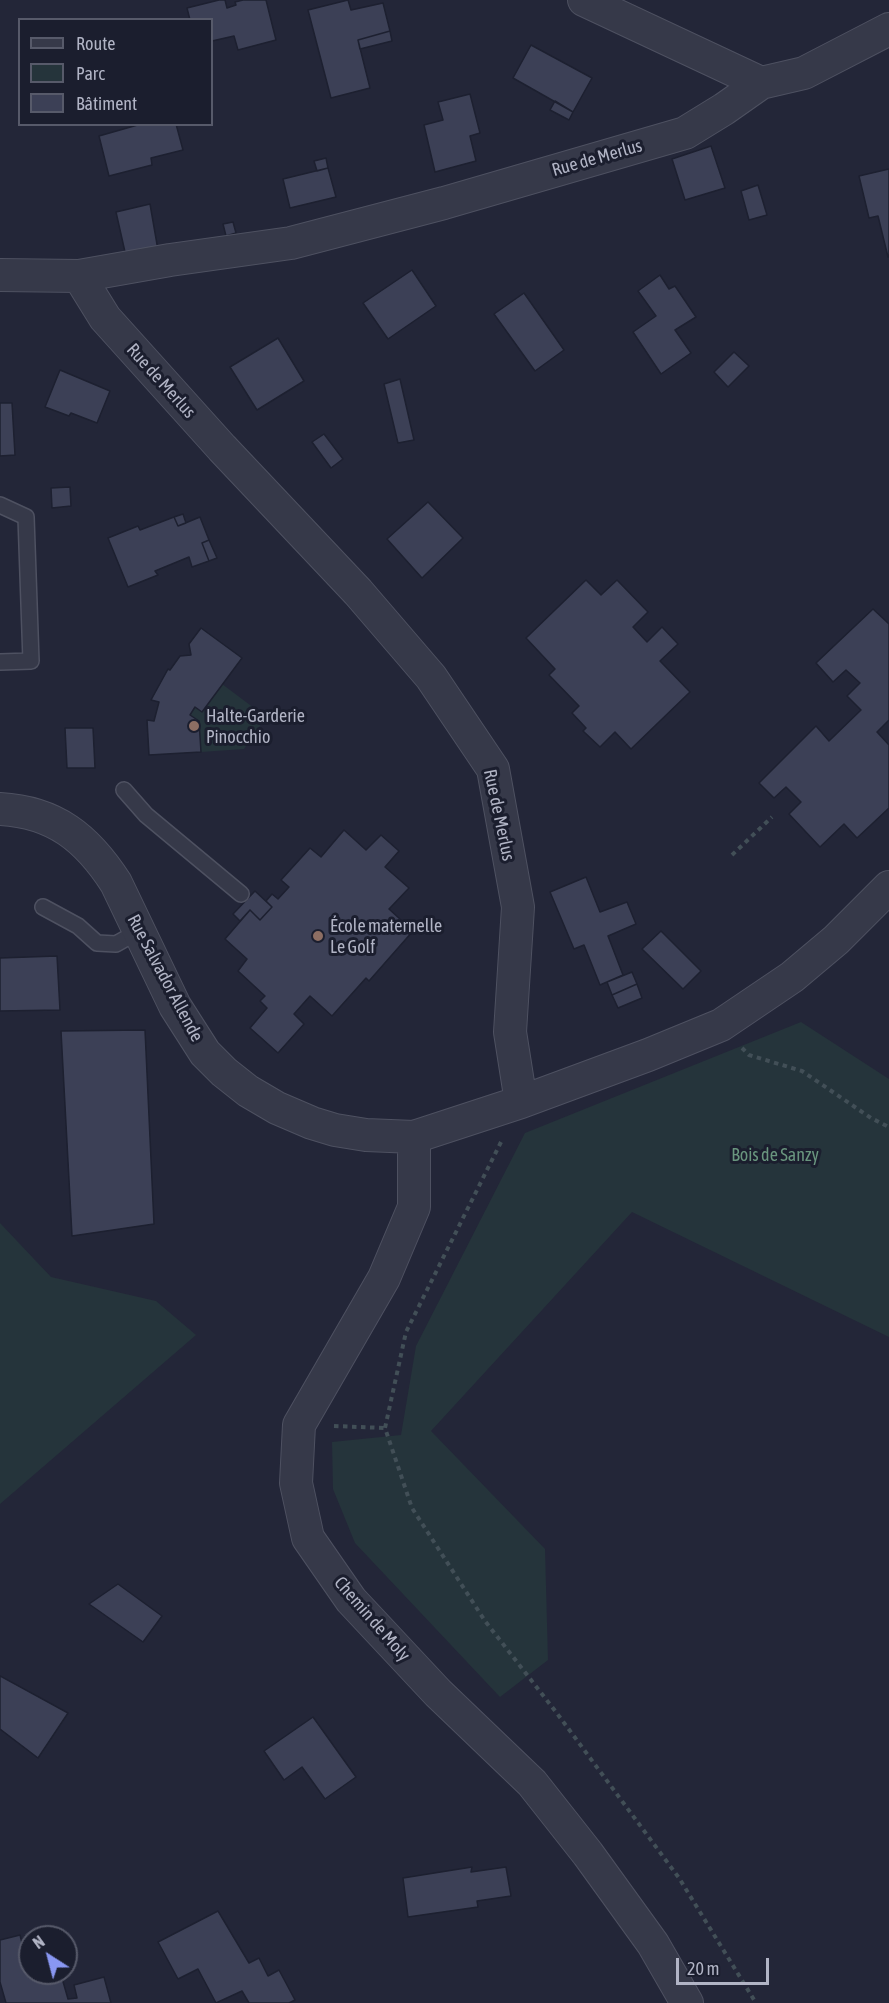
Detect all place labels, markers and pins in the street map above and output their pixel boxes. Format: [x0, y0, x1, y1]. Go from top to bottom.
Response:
place label: Halte-Garderie Pinocchio [206, 705, 305, 748]
marker: Halte-Garderie Pinocchio [187, 719, 201, 733]
place label: École maternelle Le Golf [330, 915, 442, 958]
marker: École maternelle Le Golf [311, 929, 325, 943]

